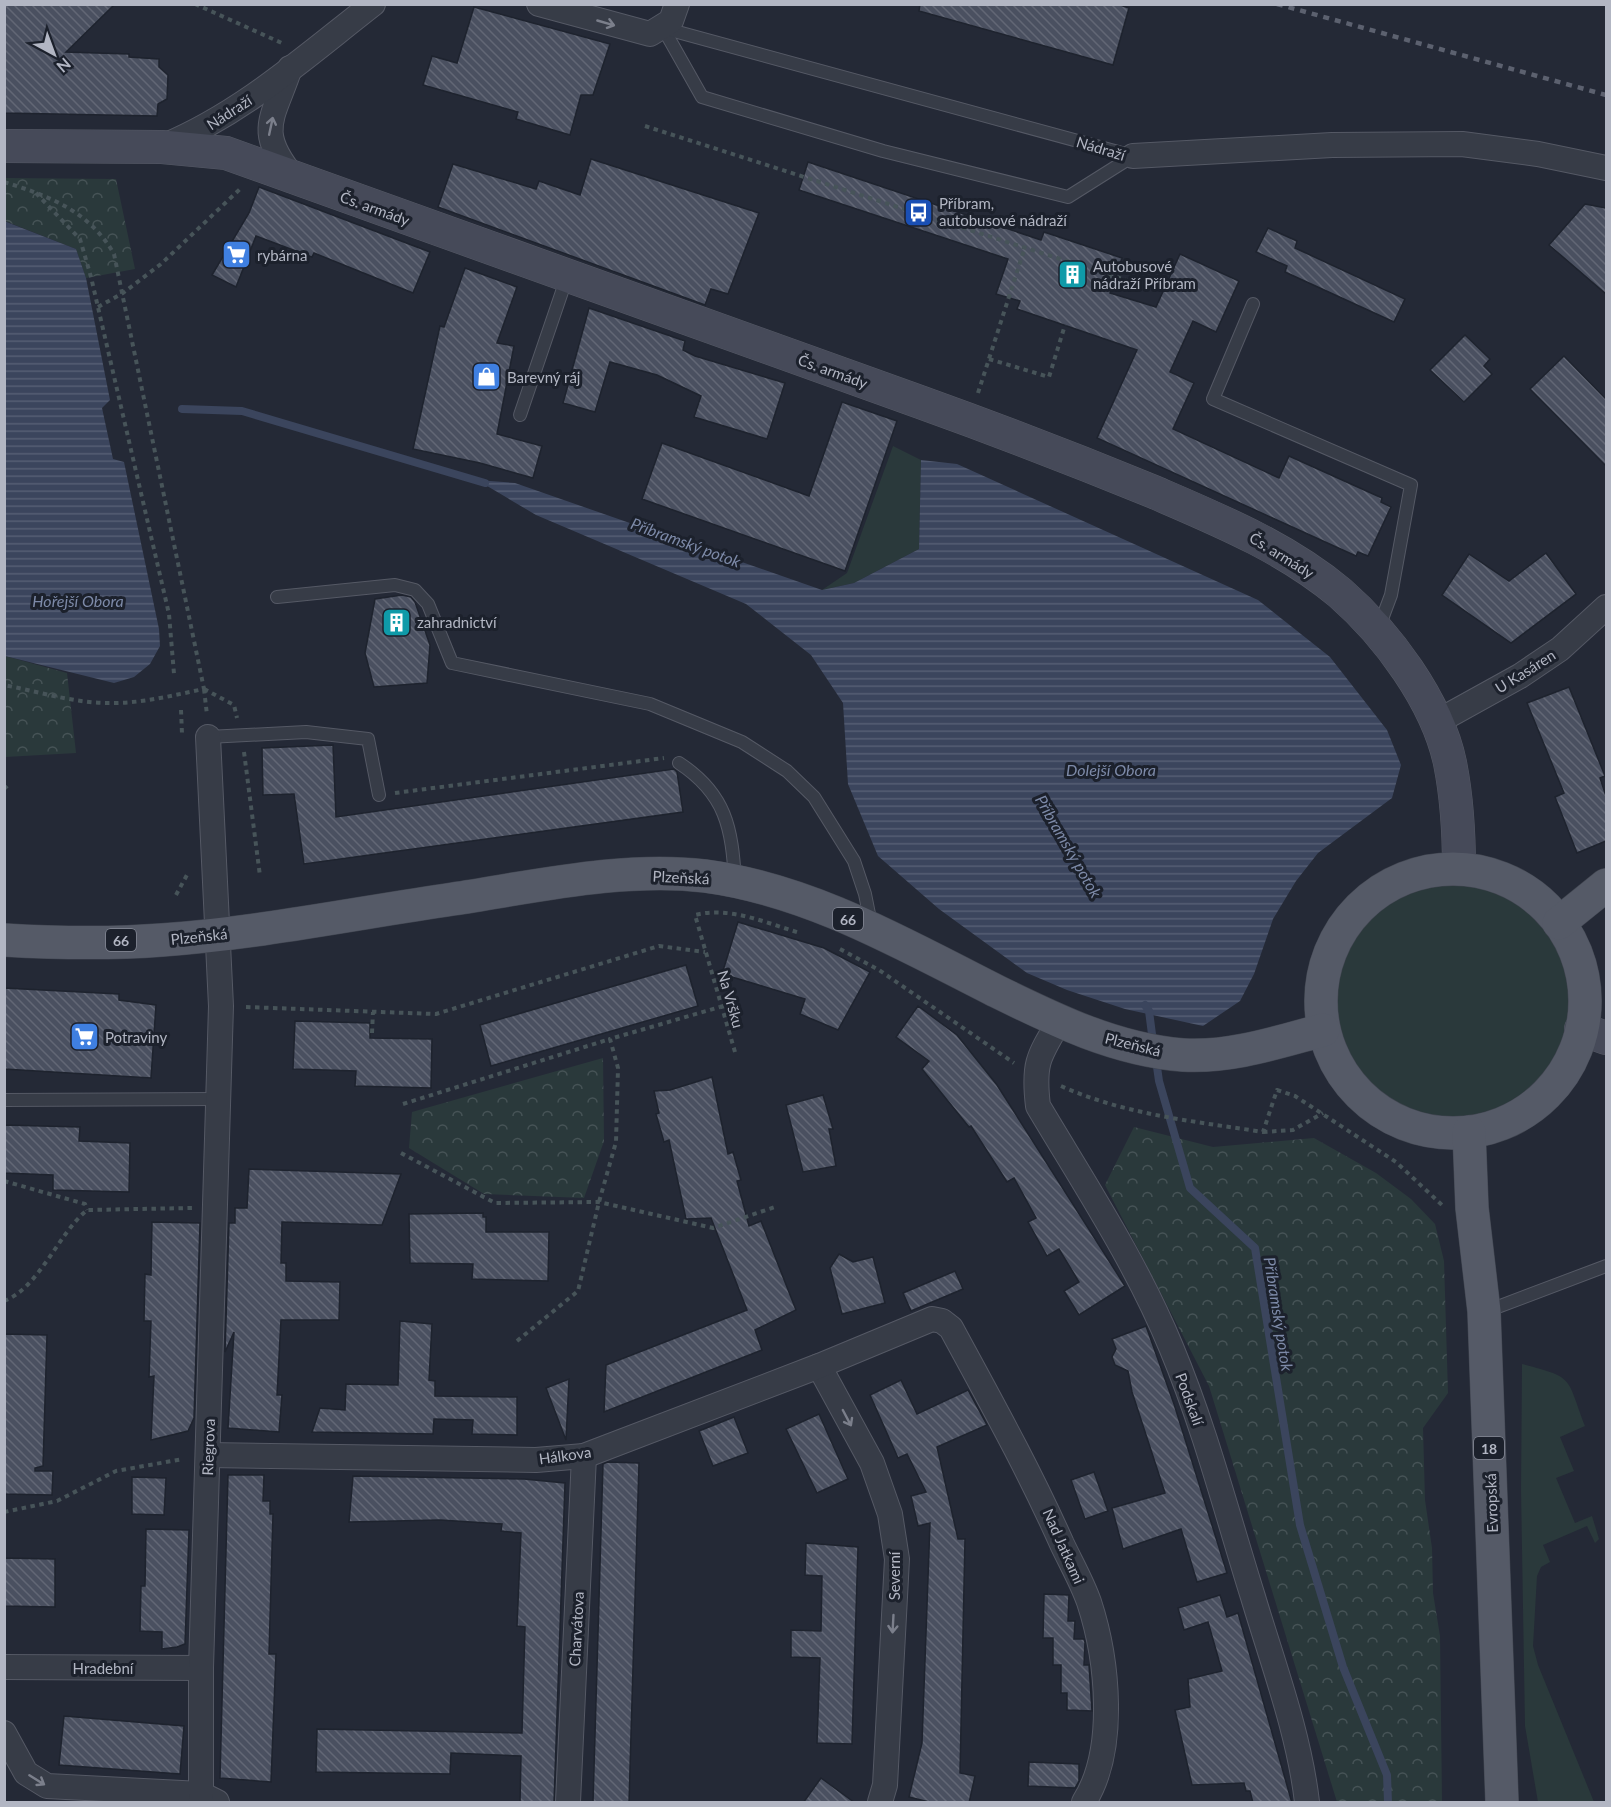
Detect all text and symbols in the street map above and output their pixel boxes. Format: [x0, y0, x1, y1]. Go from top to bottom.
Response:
one-way arrow [596, 18, 615, 29]
north arrow [24, 24, 84, 84]
text: N [53, 54, 75, 77]
street label: Nádraží [203, 90, 256, 133]
one-way arrow [266, 117, 278, 136]
street label: Nádraží [1074, 132, 1129, 164]
street label: Čs. armády [338, 187, 413, 229]
place label: Příbram, autobusové nádraží [939, 194, 1068, 229]
bus stop icon: Příbram, autobusové nádraží [902, 196, 934, 228]
supermarket icon: rybárna [220, 239, 252, 271]
place label: rybárna [257, 246, 307, 264]
place label: Autobusové nádraží Příbram [1093, 257, 1196, 292]
building icon: Autobusové nádraží Příbram [1056, 259, 1088, 291]
street label: Čs. armády [796, 350, 871, 392]
shop icon: Barevný ráj [470, 361, 502, 393]
place label: Barevný ráj [507, 368, 580, 386]
water label: Příbramský potok [629, 513, 744, 571]
street label: Čs. armády [1246, 528, 1318, 582]
water label: Hořejší Obora [32, 591, 124, 610]
building icon: zahradnictví [380, 606, 412, 638]
place label: zahradnictví [417, 613, 498, 631]
street label: U Kasáren [1492, 645, 1558, 697]
water label: Dolejší Obora [1066, 760, 1156, 779]
water label: Příbramský potok [1032, 791, 1106, 901]
street label: Plzeňská [652, 867, 710, 887]
road number: 66 [833, 908, 863, 930]
street label: Plzeňská [170, 924, 228, 948]
road number: 66 [106, 929, 136, 951]
street label: Na Vršku [714, 968, 748, 1030]
supermarket icon: Potraviny [68, 1021, 100, 1053]
place label: Potraviny [105, 1028, 168, 1046]
street label: Plzeňská [1103, 1028, 1163, 1060]
water label: Příbramský potok [1261, 1256, 1297, 1373]
street label: Podskalí [1172, 1370, 1208, 1429]
one-way arrow [842, 1408, 853, 1426]
street label: Riegrova [198, 1418, 218, 1476]
road number: 18 [1474, 1437, 1504, 1459]
street label: Hálkova [538, 1442, 592, 1468]
street label: Evropská [1481, 1473, 1501, 1533]
street label: Nad Jatkami [1039, 1506, 1089, 1586]
street label: Severní [885, 1550, 903, 1600]
street label: Charvátova [565, 1591, 587, 1667]
one-way arrow [888, 1613, 899, 1633]
street label: Hradební [73, 1659, 135, 1677]
one-way arrow [28, 1775, 45, 1787]

